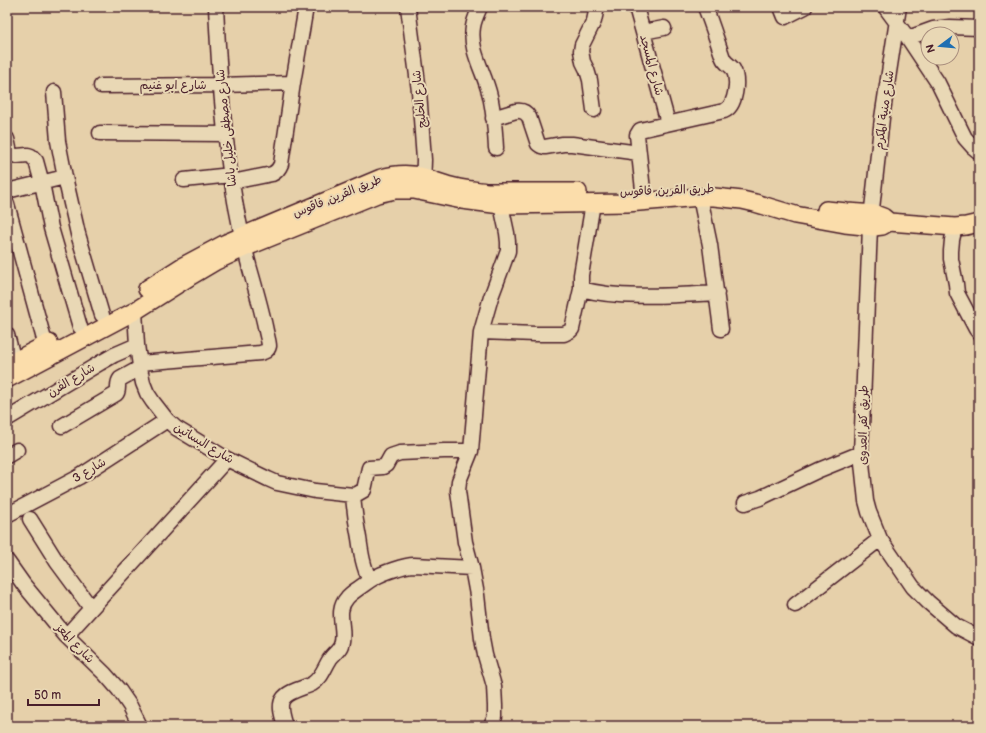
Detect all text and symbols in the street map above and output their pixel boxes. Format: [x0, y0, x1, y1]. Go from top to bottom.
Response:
north arrow [920, 26, 960, 66]
street label: شارع المسجد [635, 33, 667, 98]
text: N [923, 43, 938, 54]
street label: شارع مصطفى خليل باشا [213, 68, 241, 188]
street label: شارع الخليج [409, 69, 431, 129]
street label: شارع منية المكرم [872, 69, 898, 151]
street label: شارع ابو غنيم [139, 78, 207, 94]
street label: طريق القرين, فاقوس [291, 172, 384, 221]
street label: طريق القرين, فاقوس [620, 181, 714, 200]
street label: شارع الفرن [45, 360, 98, 401]
street label: طريق كفر العدوى [855, 385, 872, 465]
street label: شارع البساتين [170, 420, 236, 468]
street label: شارع 3 [70, 455, 109, 487]
street label: شارع المعز [50, 619, 97, 667]
scale bar [28, 681, 99, 707]
text: 50 m [34, 688, 61, 703]

